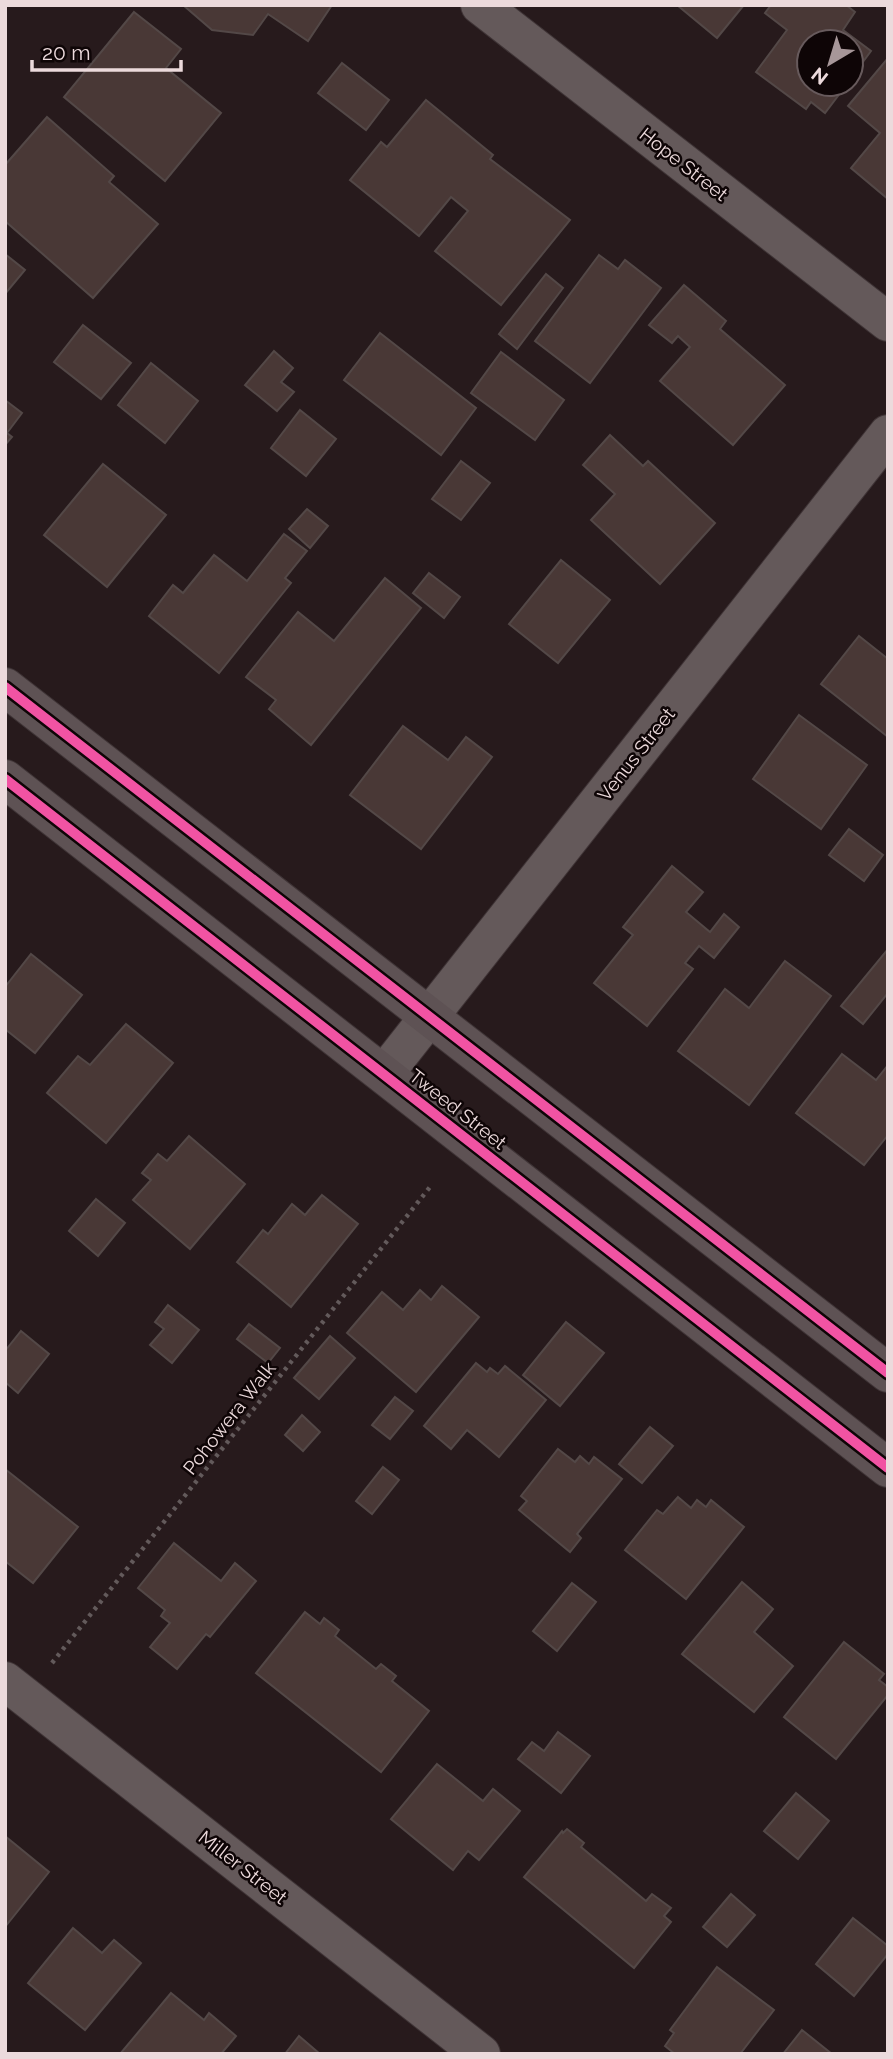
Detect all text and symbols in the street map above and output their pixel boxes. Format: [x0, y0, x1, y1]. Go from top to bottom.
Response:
scale bar [32, 28, 180, 72]
north arrow [795, 28, 865, 98]
text: 20 m [42, 40, 90, 65]
text: N [807, 63, 832, 90]
street label: Hope Street [636, 123, 733, 206]
street label: Venus Street [593, 703, 679, 805]
street label: Tweed Street [405, 1064, 511, 1154]
street label: Pohowera Walk [178, 1357, 280, 1479]
street label: Miller Street [194, 1826, 292, 1909]

